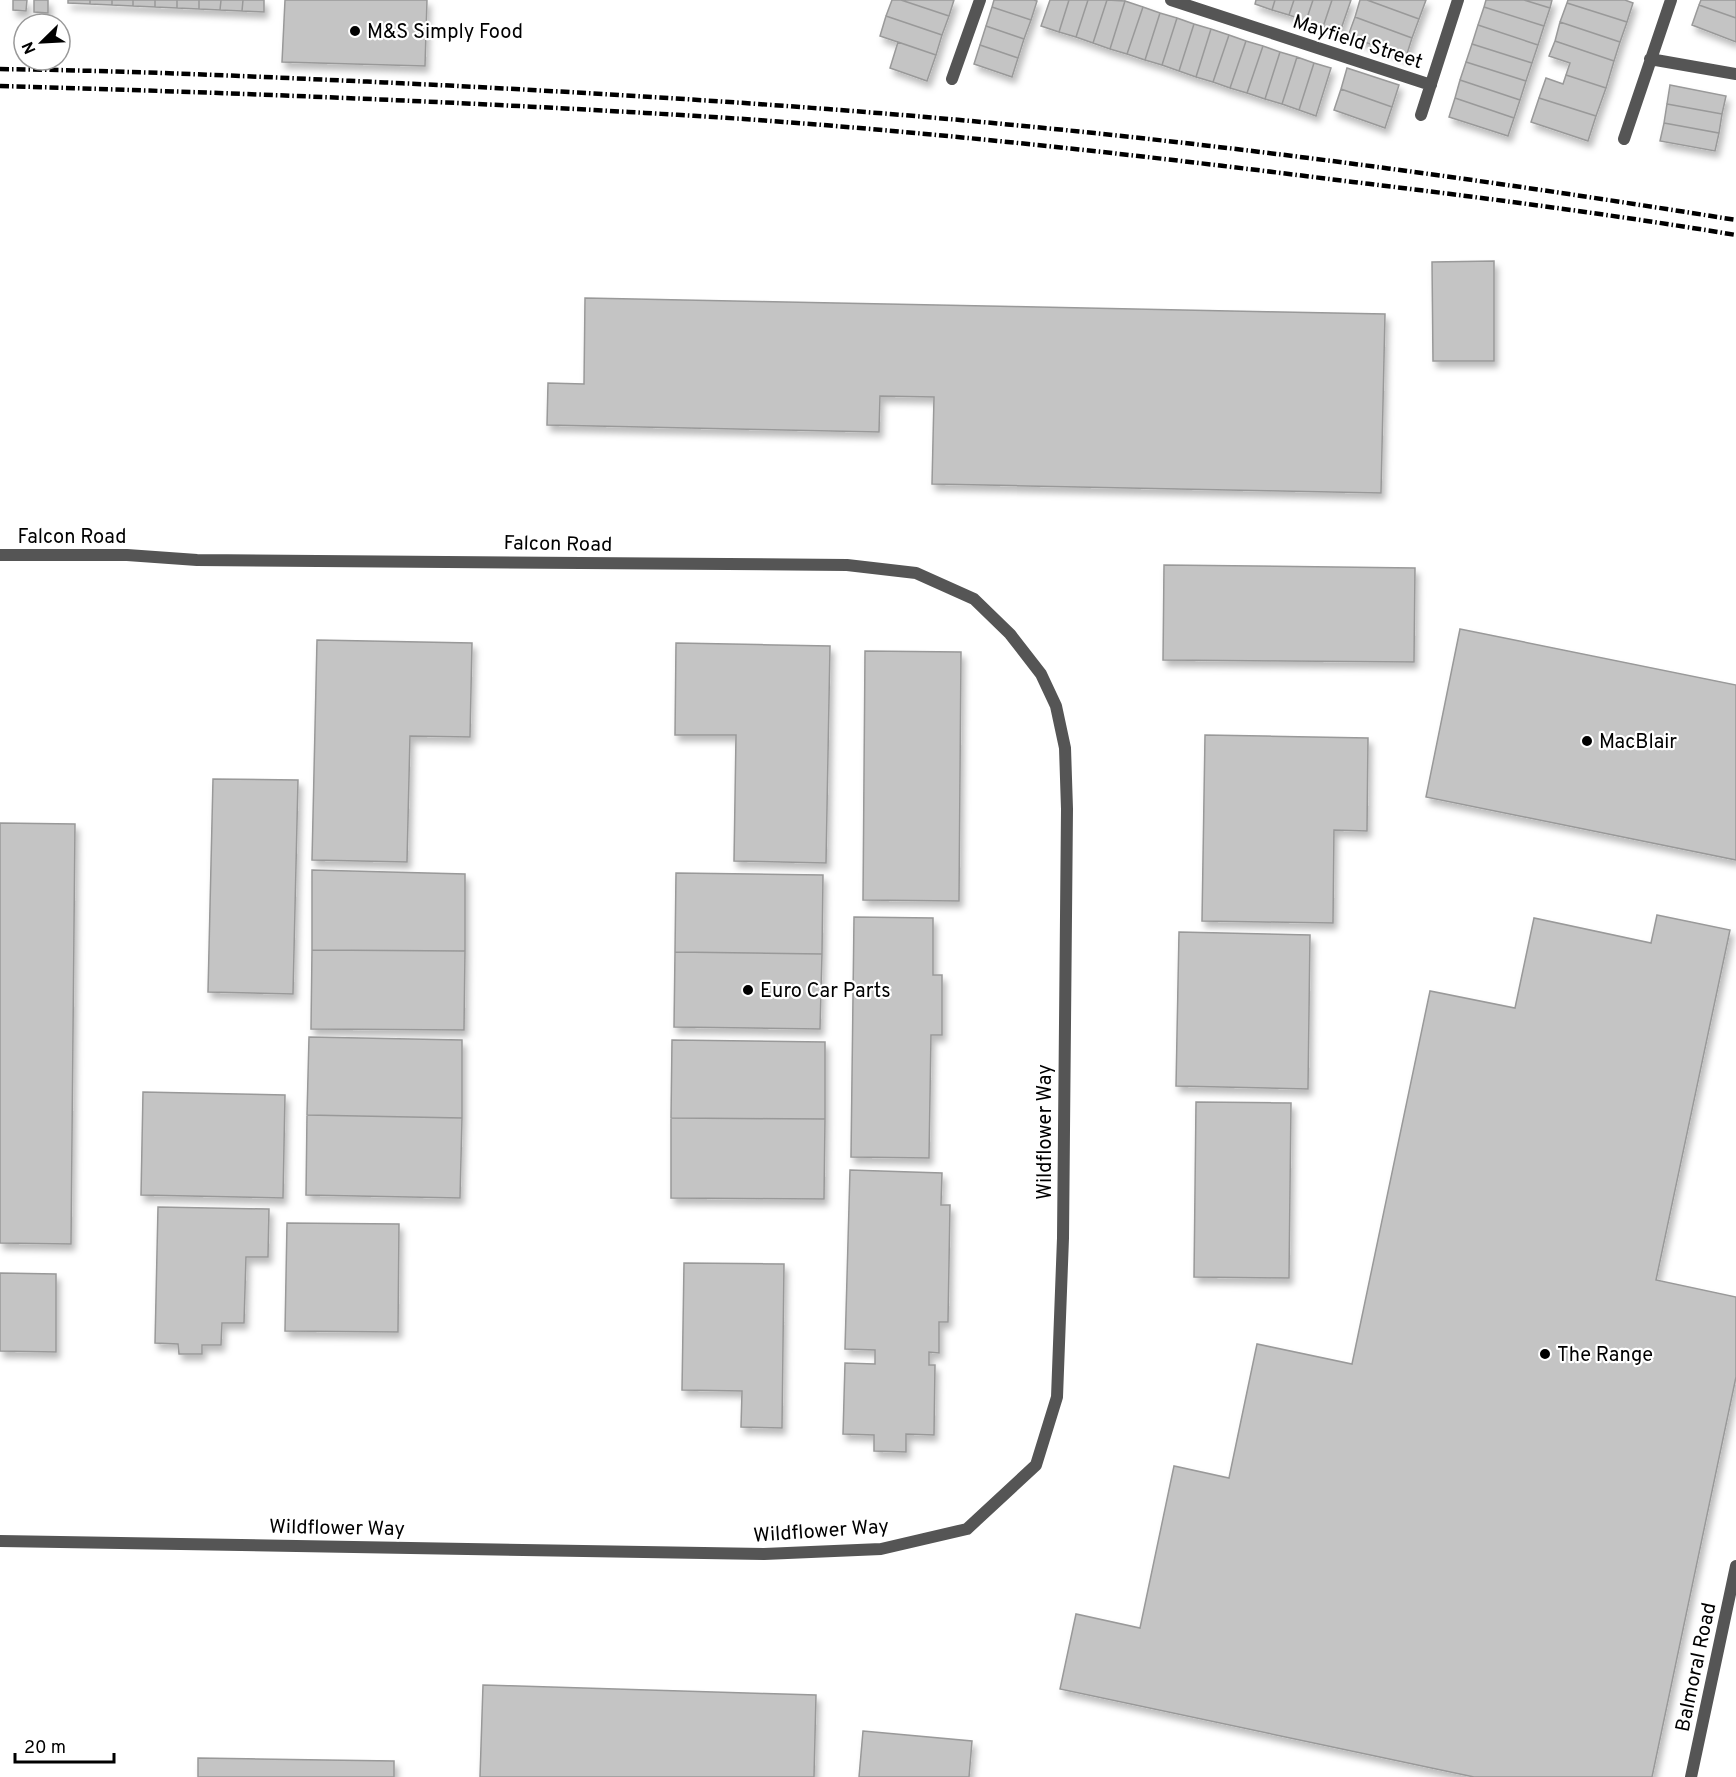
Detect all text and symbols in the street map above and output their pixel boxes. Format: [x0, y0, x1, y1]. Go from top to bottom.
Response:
street label: Mayfield Street [1289, 10, 1426, 76]
north arrow [12, 12, 72, 72]
place label: M&S Simply Food [367, 20, 523, 46]
marker: M&S Simply Food [348, 24, 362, 38]
text: N [19, 38, 42, 57]
street label: Falcon Road [18, 525, 126, 551]
street label: Falcon Road [503, 531, 613, 559]
place label: MacBlair [1599, 730, 1677, 756]
marker: MacBlair [1580, 734, 1594, 748]
place label: Euro Car Parts [760, 979, 891, 1005]
marker: Euro Car Parts [741, 983, 755, 997]
street label: Wildflower Way [1033, 1064, 1059, 1200]
place label: The Range [1557, 1343, 1653, 1369]
marker: The Range [1538, 1347, 1552, 1361]
street label: Wildflower Way [753, 1514, 890, 1550]
street label: Wildflower Way [269, 1515, 405, 1543]
street label: Balmoral Road [1671, 1600, 1723, 1734]
scale bar [15, 1726, 114, 1764]
text: 20 m [24, 1737, 66, 1760]

